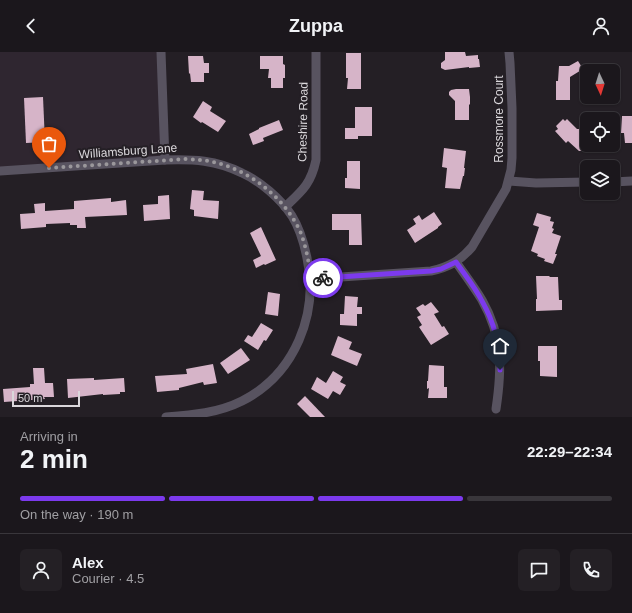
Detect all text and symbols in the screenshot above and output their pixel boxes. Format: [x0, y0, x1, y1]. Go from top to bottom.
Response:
icon: back [20, 15, 42, 37]
icon: person [590, 15, 612, 37]
text: Zuppa [289, 16, 343, 36]
north arrow [580, 64, 620, 104]
map controls [580, 64, 620, 200]
street label: Rossmore Court [492, 75, 506, 163]
street label: Cheshire Road [295, 82, 311, 162]
button: locate [580, 112, 620, 152]
pin [32, 127, 66, 168]
icon: bag [38, 133, 60, 155]
street label: Williamsburg Lane [78, 141, 178, 161]
button: layers [580, 160, 620, 200]
courier [303, 258, 343, 298]
icon: bike [312, 267, 334, 289]
pin [483, 329, 517, 370]
icon: home [489, 335, 511, 357]
scale bar [12, 389, 80, 408]
text: 50 m [18, 392, 42, 404]
text: Arriving in [20, 429, 78, 444]
text: 22:29–22:34 [527, 443, 612, 460]
text: 2 min [20, 444, 88, 474]
text: On the way · 190 m [20, 507, 133, 522]
button: person [20, 549, 62, 591]
button: chat [518, 549, 560, 591]
button: phone [570, 549, 612, 591]
text: Alex [72, 554, 104, 571]
text: Courier · 4.5 [72, 571, 144, 586]

